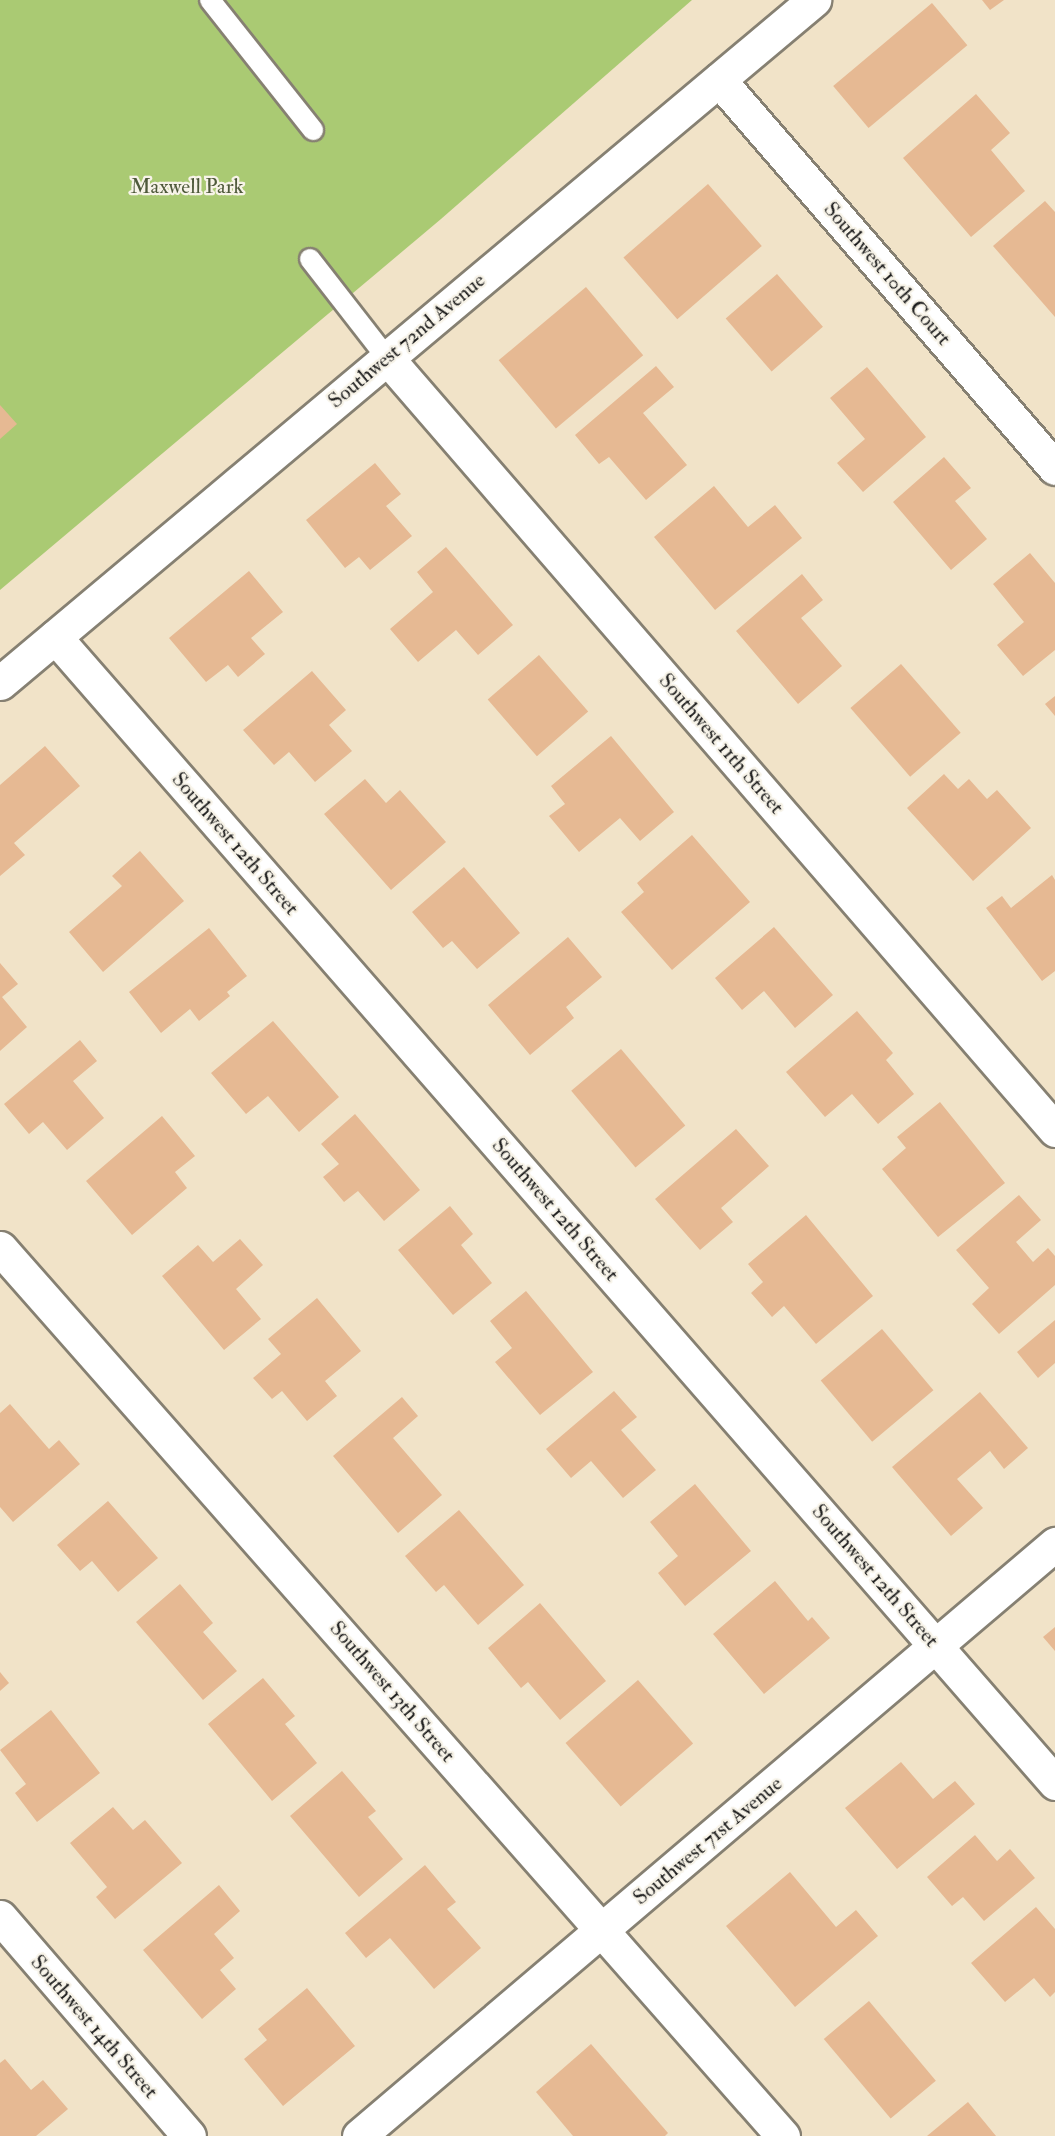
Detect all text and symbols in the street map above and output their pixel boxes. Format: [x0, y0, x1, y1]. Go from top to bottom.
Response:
park label: Maxwell Park [130, 174, 244, 200]
street label: Southwest 10th Court [818, 197, 956, 351]
street label: Southwest 72nd Avenue [324, 268, 490, 414]
street label: Southwest 11th Street [653, 669, 789, 819]
street label: Southwest 12th Street [166, 767, 304, 921]
street label: Southwest 12th Street [486, 1133, 624, 1287]
street label: Southwest 12th Street [806, 1499, 944, 1653]
street label: Southwest 13th Street [324, 1616, 460, 1768]
street label: Southwest 71st Avenue [628, 1771, 788, 1911]
street label: Southwest 14th Street [25, 1950, 163, 2104]

